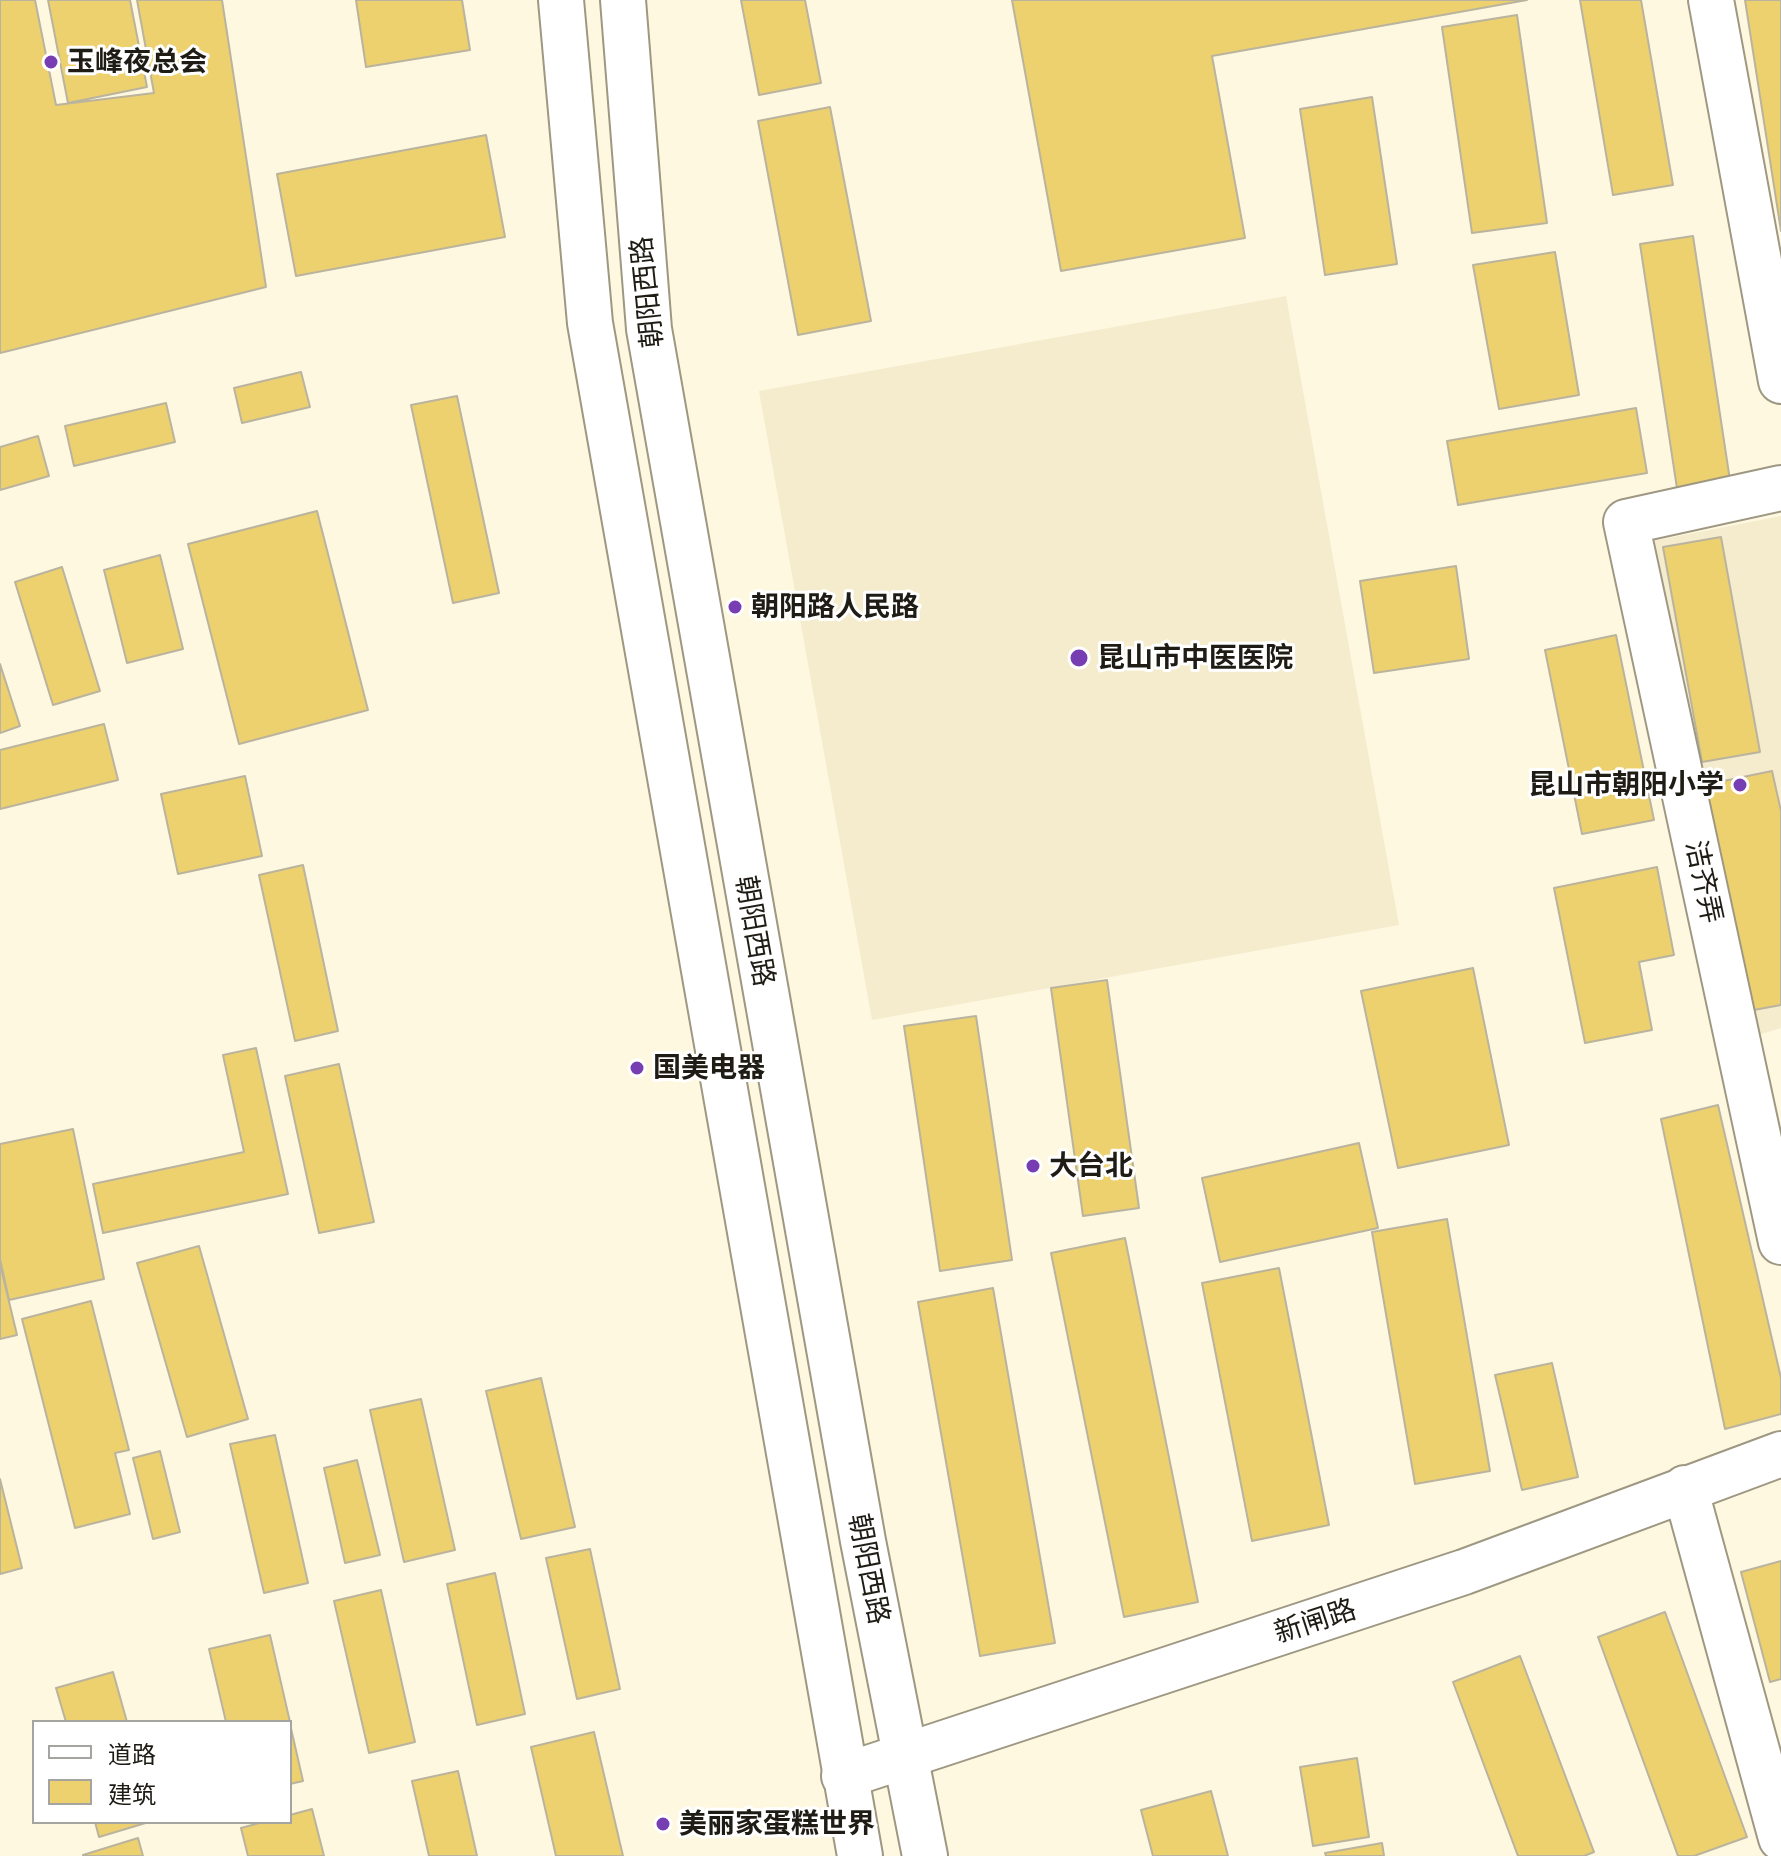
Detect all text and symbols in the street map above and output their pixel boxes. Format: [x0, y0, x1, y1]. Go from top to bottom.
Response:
place label: 玉峰夜总会 [67, 45, 207, 79]
marker: 玉峰夜总会 [42, 53, 60, 71]
street label: 朝阳西路 [624, 235, 670, 349]
place label: 朝阳路人民路 [751, 590, 919, 624]
marker: 朝阳路人民路 [726, 598, 744, 616]
place label: 昆山市中医医院 [1097, 641, 1293, 675]
marker: 昆山市中医医院 [1068, 647, 1090, 669]
place label: 昆山市朝阳小学 [1528, 768, 1724, 802]
marker: 昆山市朝阳小学 [1731, 776, 1749, 794]
street label: 洁齐弄 [1679, 837, 1729, 927]
street label: 朝阳西路 [729, 873, 781, 989]
place label: 国美电器 [653, 1051, 765, 1085]
marker: 国美电器 [628, 1059, 646, 1077]
place label: 大台北 [1049, 1149, 1133, 1183]
marker: 大台北 [1024, 1157, 1042, 1175]
street label: 朝阳西路 [842, 1511, 896, 1627]
street label: 新闸路 [1270, 1592, 1360, 1650]
legend [32, 1720, 292, 1824]
text: 道路 [108, 1741, 156, 1768]
text: 建筑 [108, 1781, 156, 1808]
place label: 美丽家蛋糕世界 [679, 1807, 875, 1841]
marker: 美丽家蛋糕世界 [654, 1815, 672, 1833]

